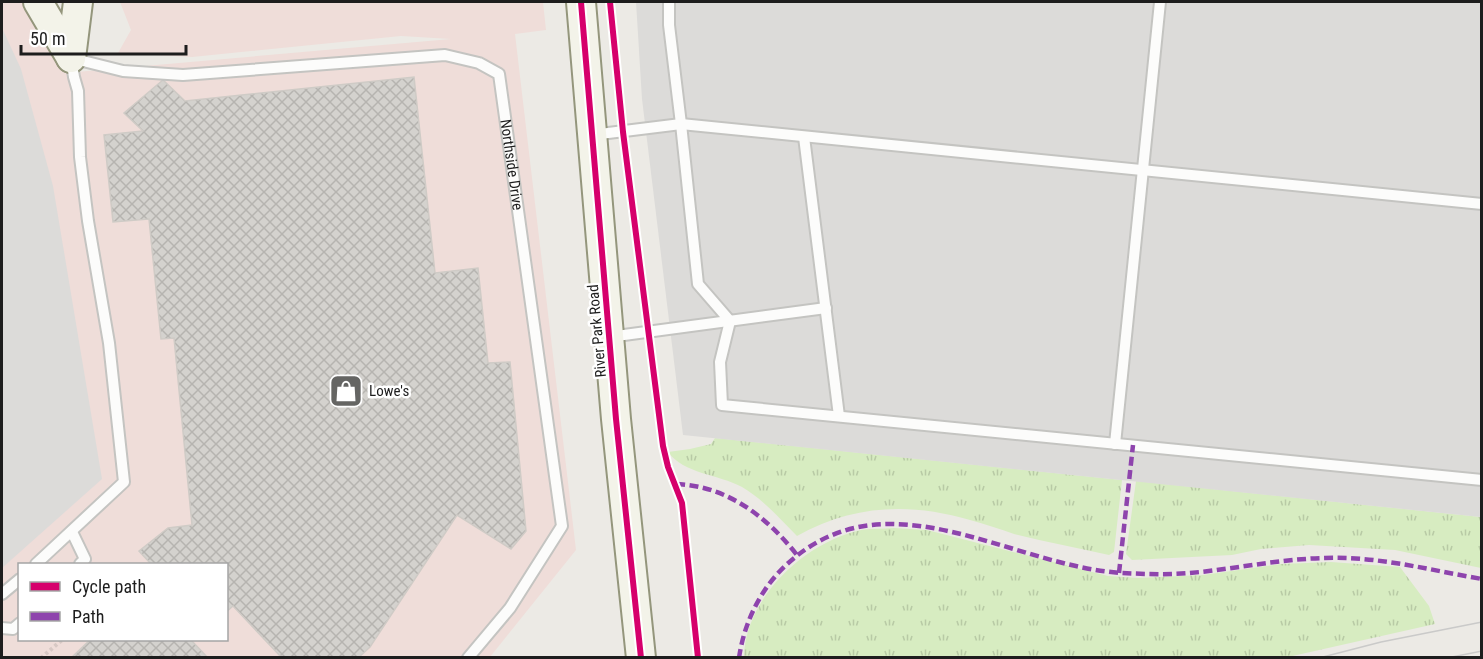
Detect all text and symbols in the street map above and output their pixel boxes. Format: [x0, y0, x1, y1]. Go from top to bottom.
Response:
scale bar [21, 18, 186, 56]
text: 50 m [30, 28, 65, 49]
street label: Northside Drive [496, 118, 527, 211]
street label: River Park Road [584, 284, 610, 378]
shop icon: Lowe's [328, 373, 364, 409]
place label: Lowe's [369, 382, 409, 400]
legend [18, 563, 228, 641]
text: Cycle path [72, 576, 146, 597]
text: Path [72, 606, 105, 627]

